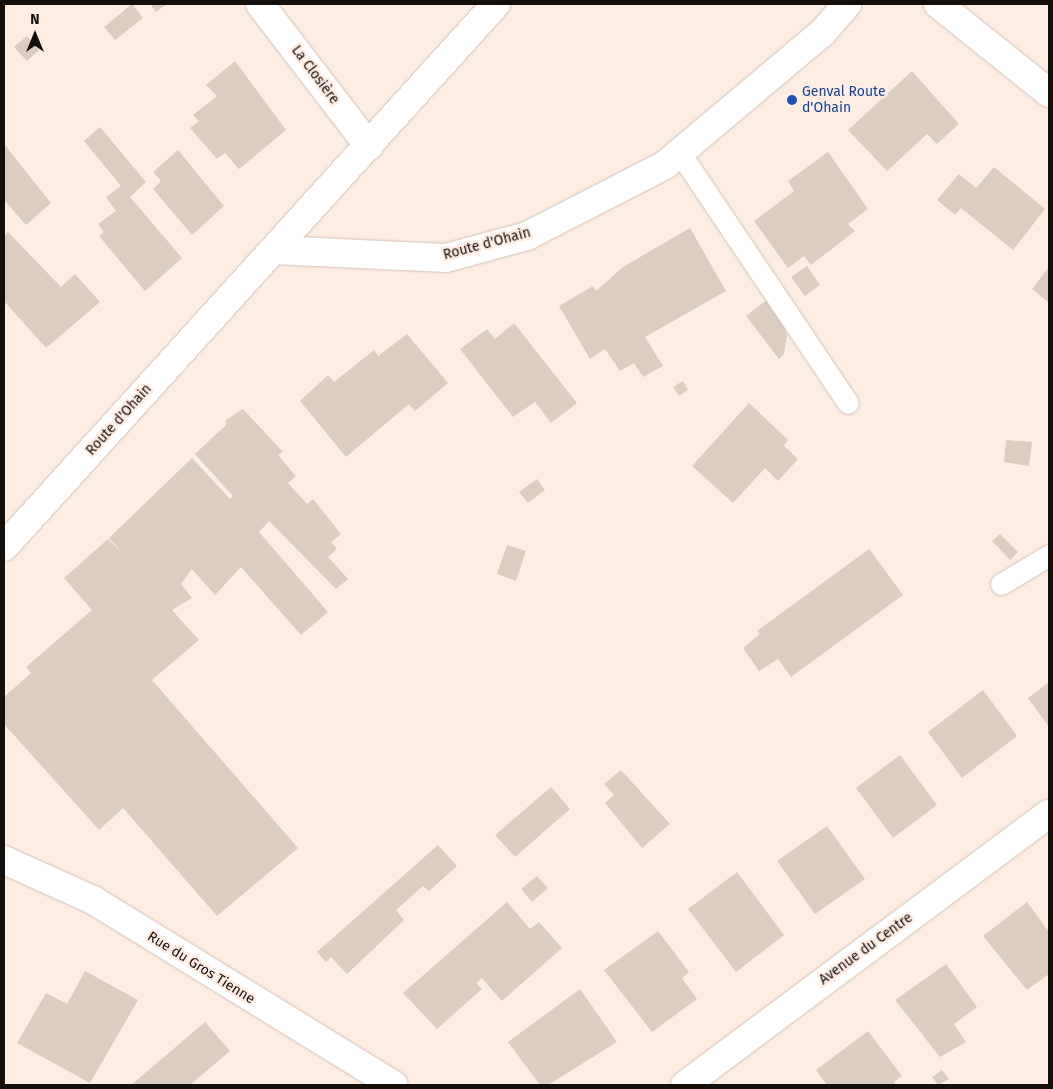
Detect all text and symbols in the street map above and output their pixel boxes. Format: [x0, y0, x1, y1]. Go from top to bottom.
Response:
north arrow [10, 10, 60, 60]
text: N [30, 11, 40, 28]
street label: La Closière [288, 42, 342, 108]
place label: Genval Route d'Ohain [802, 84, 886, 116]
marker: Genval Route d'Ohain [786, 94, 798, 106]
street label: Route d'Ohain [441, 224, 533, 264]
street label: Route d'Ohain [83, 381, 155, 459]
street label: Avenue du Centre [816, 909, 916, 989]
street label: Rue du Gros Tienne [144, 928, 258, 1008]

